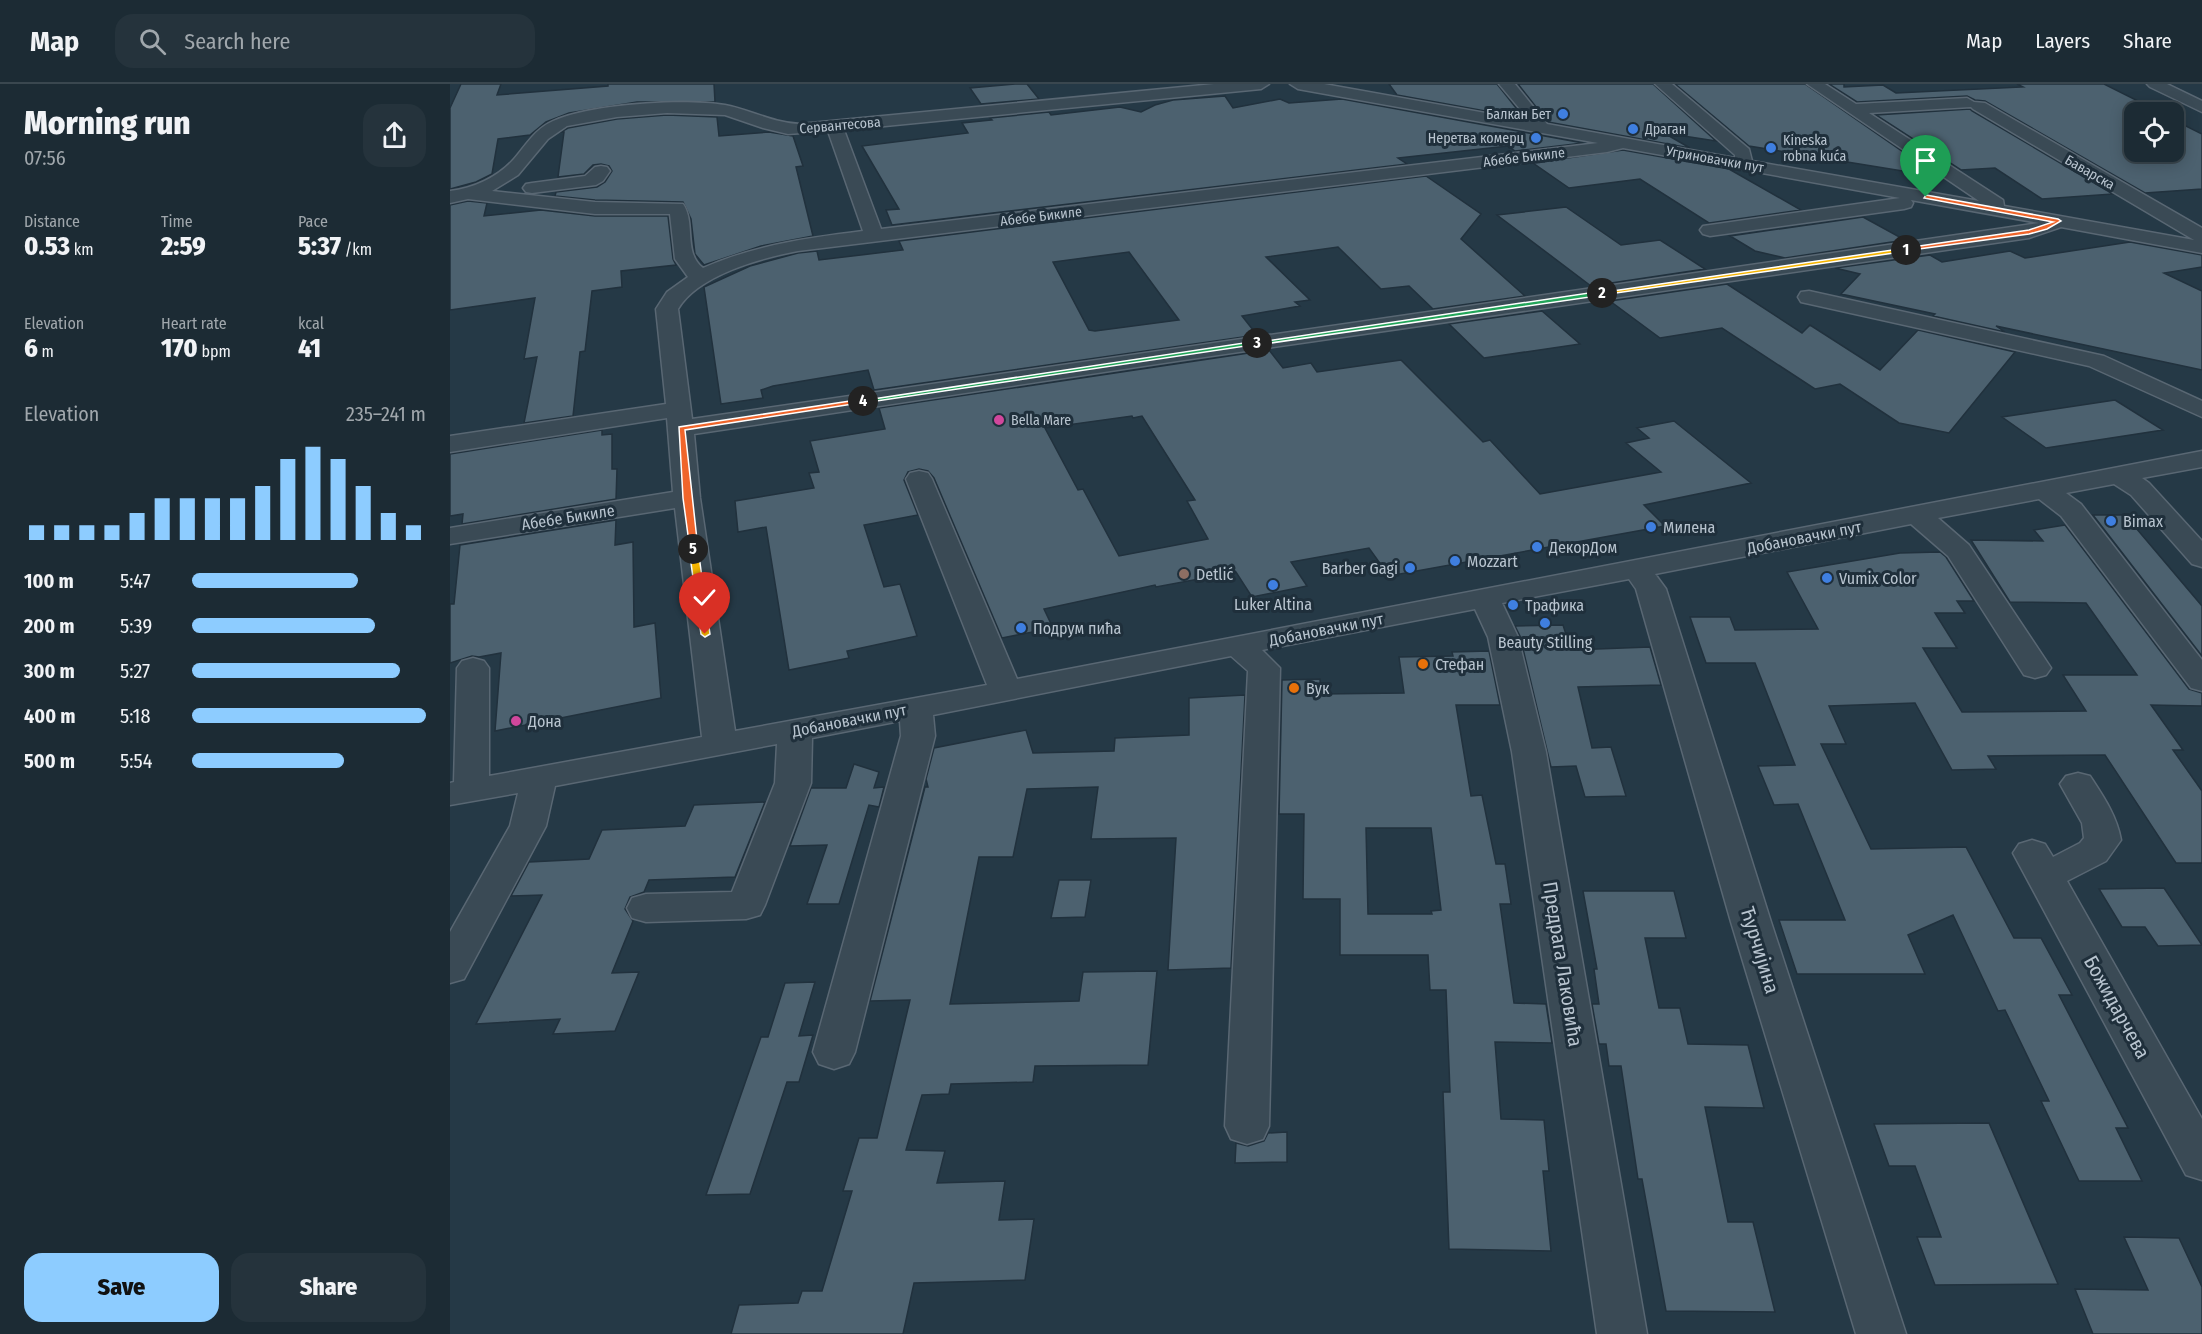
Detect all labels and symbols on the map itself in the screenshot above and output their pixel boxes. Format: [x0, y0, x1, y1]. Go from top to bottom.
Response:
place label: Балкан Бет [1486, 106, 1551, 123]
marker: Балкан Бет [1556, 107, 1570, 121]
street label: Сервантесова [799, 113, 882, 138]
place label: Драган [1644, 121, 1686, 138]
marker: Драган [1626, 122, 1640, 136]
place label: Неретва комерц [1428, 130, 1525, 147]
marker: Неретва комерц [1529, 131, 1543, 145]
place label: Kineska robna kuća [1783, 132, 1846, 165]
pin [1900, 135, 1951, 197]
marker: Kineska robna kuća [1764, 141, 1778, 155]
street label: Угриновачки пут [1664, 142, 1765, 177]
street label: Абебе Бикиле [1482, 144, 1566, 171]
street label: Баварска [2062, 151, 2118, 194]
street label: Абебе Бикиле [999, 203, 1083, 230]
pin: 1 [1891, 235, 1921, 265]
pin: 2 [1587, 278, 1617, 308]
pin: 3 [1242, 328, 1272, 358]
pin: 4 [848, 386, 878, 416]
place label: Bella Mare [1011, 412, 1071, 429]
marker: Bella Mare [992, 413, 1006, 427]
street label: Абебе Бикиле [520, 501, 616, 534]
place label: Bimax [2123, 512, 2163, 531]
marker: Bimax [2104, 514, 2118, 528]
street label: Добановачки пут [1744, 517, 1863, 558]
place label: Милена [1663, 518, 1716, 537]
marker: Милена [1644, 520, 1658, 534]
pin: 5 [678, 534, 708, 564]
place label: ДекорДом [1548, 538, 1617, 557]
marker: ДекорДом [1530, 540, 1544, 554]
place label: Mozzart [1467, 552, 1519, 571]
marker: Mozzart [1448, 554, 1462, 568]
place label: Barber Gagi [1322, 559, 1398, 578]
marker: Barber Gagi [1403, 561, 1417, 575]
place label: Detlić [1196, 565, 1234, 584]
marker: Detlić [1177, 567, 1191, 581]
place label: Vumix Color [1839, 569, 1917, 588]
marker: Vumix Color [1820, 571, 1834, 585]
pin [679, 572, 730, 634]
marker: Luker Altina [1266, 578, 1280, 592]
place label: Luker Altina [1234, 595, 1312, 614]
place label: Трафика [1525, 596, 1584, 615]
marker: Трафика [1506, 598, 1520, 612]
street label: Добановачки пут [1266, 609, 1385, 650]
marker: Beauty Stilling [1538, 616, 1552, 630]
place label: Подрум пића [1033, 619, 1122, 638]
marker: Подрум пића [1014, 621, 1028, 635]
place label: Beauty Stilling [1498, 633, 1593, 652]
place label: Стефан [1435, 655, 1484, 674]
marker: Стефан [1416, 657, 1430, 671]
place label: Вук [1306, 679, 1330, 698]
marker: Вук [1287, 681, 1301, 695]
street label: Добановачки пут [789, 700, 908, 741]
place label: Дона [527, 712, 562, 731]
marker: Дона [509, 714, 523, 728]
street label: Предрага Лаковића [1538, 880, 1588, 1048]
street label: Ћурчијина [1735, 904, 1785, 996]
street label: Божидарчева [2079, 951, 2155, 1063]

